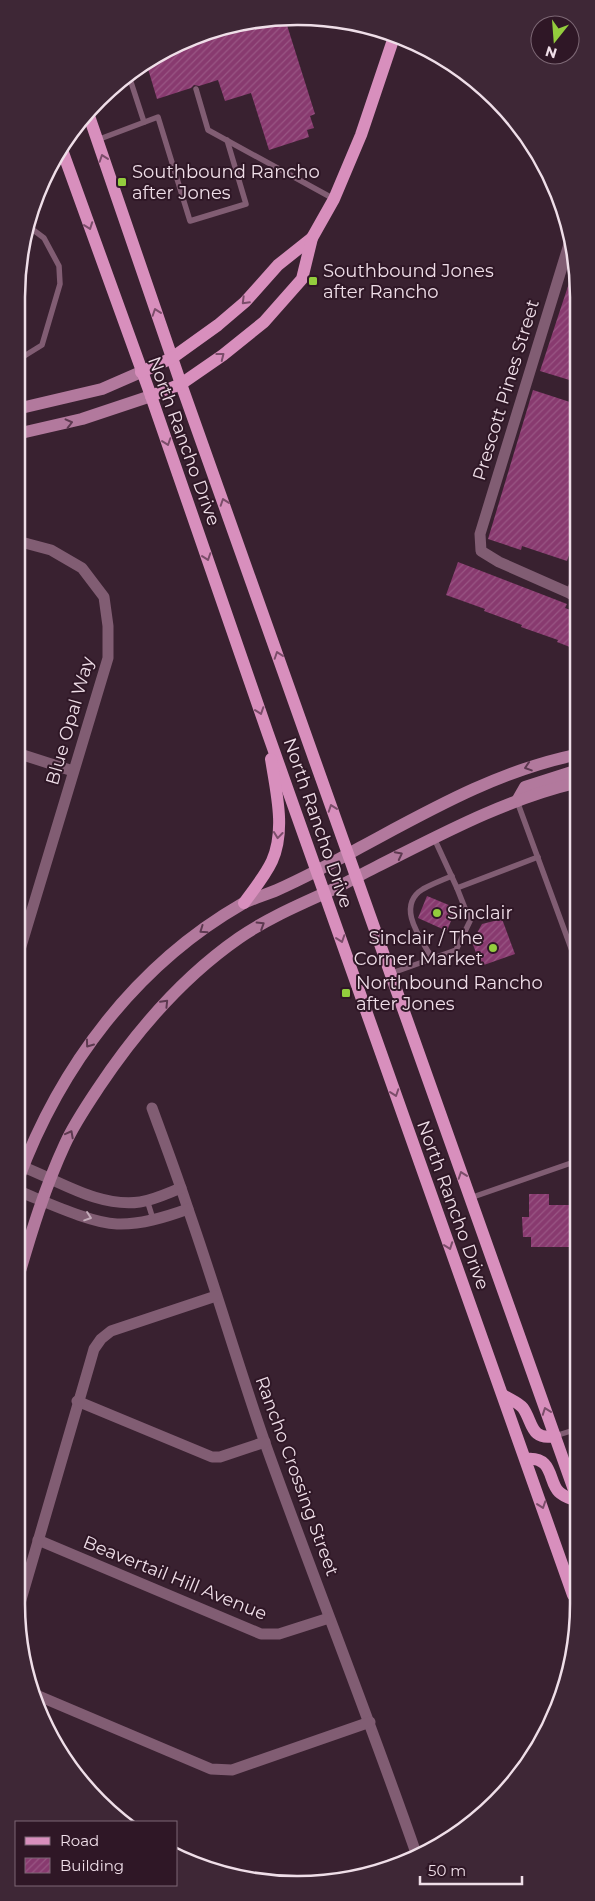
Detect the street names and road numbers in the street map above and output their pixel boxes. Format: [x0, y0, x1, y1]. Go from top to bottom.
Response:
street label: Prescott Pines Street [468, 297, 544, 483]
street label: North Rancho Drive [143, 353, 225, 529]
street label: Blue Opal Way [41, 654, 99, 788]
street label: North Rancho Drive [279, 735, 358, 911]
street label: North Rancho Drive [412, 1117, 494, 1293]
street label: Rancho Crossing Street [251, 1373, 343, 1579]
street label: Beavertail Hill Avenue [80, 1531, 270, 1625]

